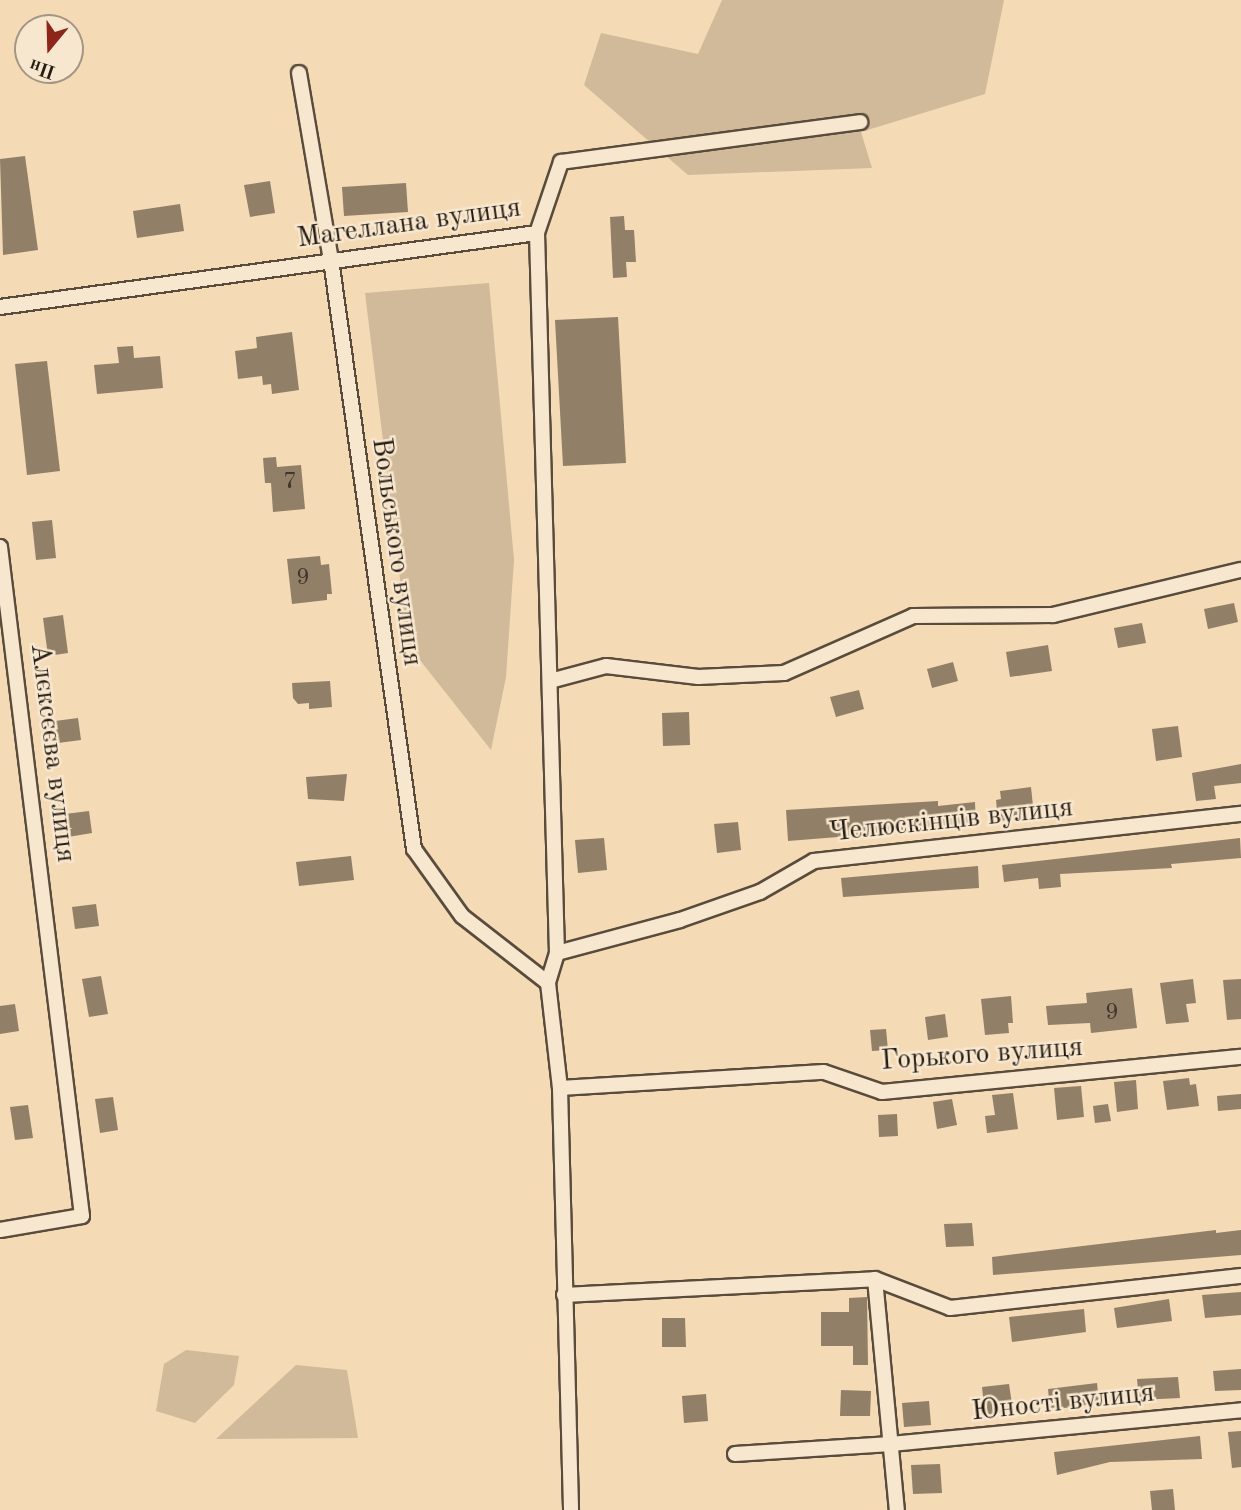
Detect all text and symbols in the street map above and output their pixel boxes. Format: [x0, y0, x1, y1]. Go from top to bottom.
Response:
north arrow [14, 14, 84, 84]
text: Пн [27, 54, 58, 81]
street label: Магеллана вулиця [295, 192, 523, 256]
street label: Вольського вулиця [363, 436, 429, 668]
house number: 7 [283, 469, 297, 497]
house number: 9 [296, 565, 310, 593]
street label: Алєксєєва вулиця [22, 642, 82, 864]
street label: Челюскінців вулиця [827, 791, 1075, 851]
house number: 9 [1105, 1000, 1119, 1028]
street label: Горького вулиця [880, 1031, 1084, 1079]
street label: Юності вулиця [970, 1377, 1156, 1429]

